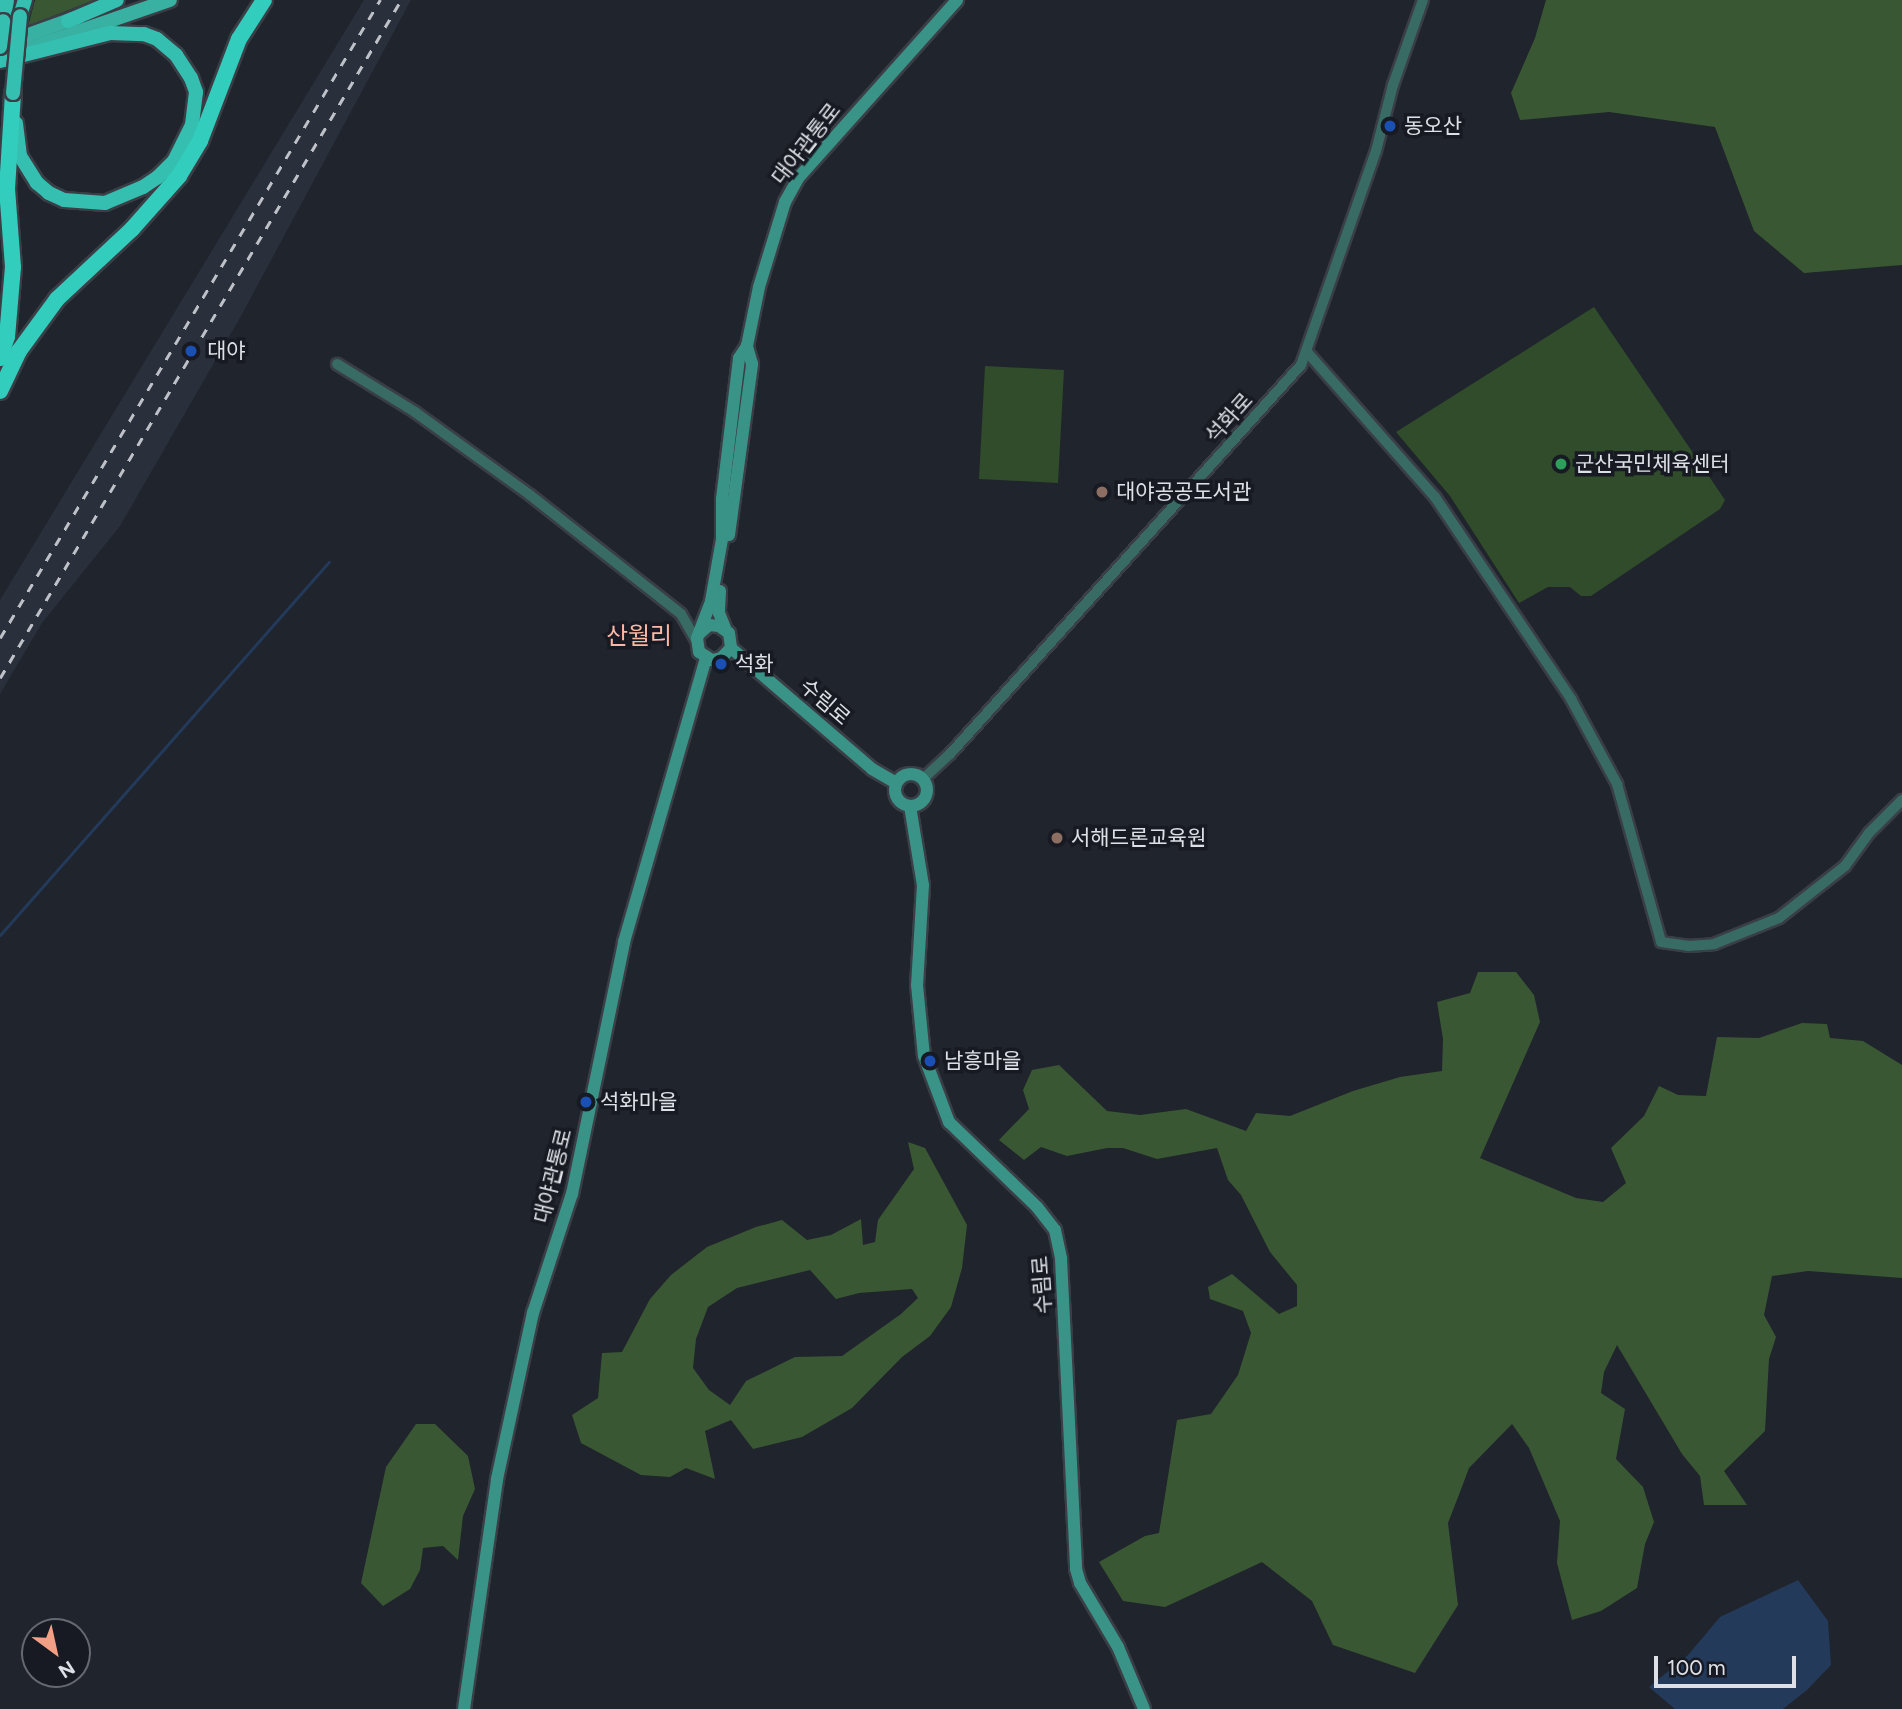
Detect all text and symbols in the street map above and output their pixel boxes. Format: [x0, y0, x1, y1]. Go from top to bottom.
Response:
street label: 대야관통로 [766, 98, 846, 190]
place label: 동오산 [1404, 113, 1462, 139]
marker: 동오산 [1382, 118, 1398, 134]
place label: 대야 [207, 338, 246, 364]
marker: 대야 [181, 341, 201, 361]
street label: 석화로 [1200, 388, 1258, 448]
place label: 군산국민체육센터 [1575, 451, 1730, 477]
marker: 군산국민체육센터 [1553, 456, 1569, 472]
place label: 대야공공도서관 [1116, 479, 1251, 505]
marker: 대야공공도서관 [1094, 484, 1110, 500]
district label: 산월리 [606, 622, 672, 650]
place label: 석화 [735, 651, 774, 677]
marker: 석화 [713, 656, 729, 672]
street label: 수림로 [795, 673, 855, 731]
place label: 서해드론교육원 [1071, 825, 1206, 851]
marker: 서해드론교육원 [1049, 830, 1065, 846]
place label: 남흥마을 [944, 1048, 1021, 1074]
marker: 남흥마을 [922, 1053, 938, 1069]
place label: 석화마을 [600, 1089, 677, 1115]
marker: 석화마을 [578, 1094, 594, 1110]
street label: 대야관통로 [529, 1126, 577, 1226]
street label: 수림로 [1027, 1255, 1057, 1315]
north arrow [21, 1618, 91, 1688]
scale bar [1657, 1642, 1799, 1686]
text: 100 m [1667, 1655, 1726, 1680]
text: N [54, 1656, 79, 1683]

